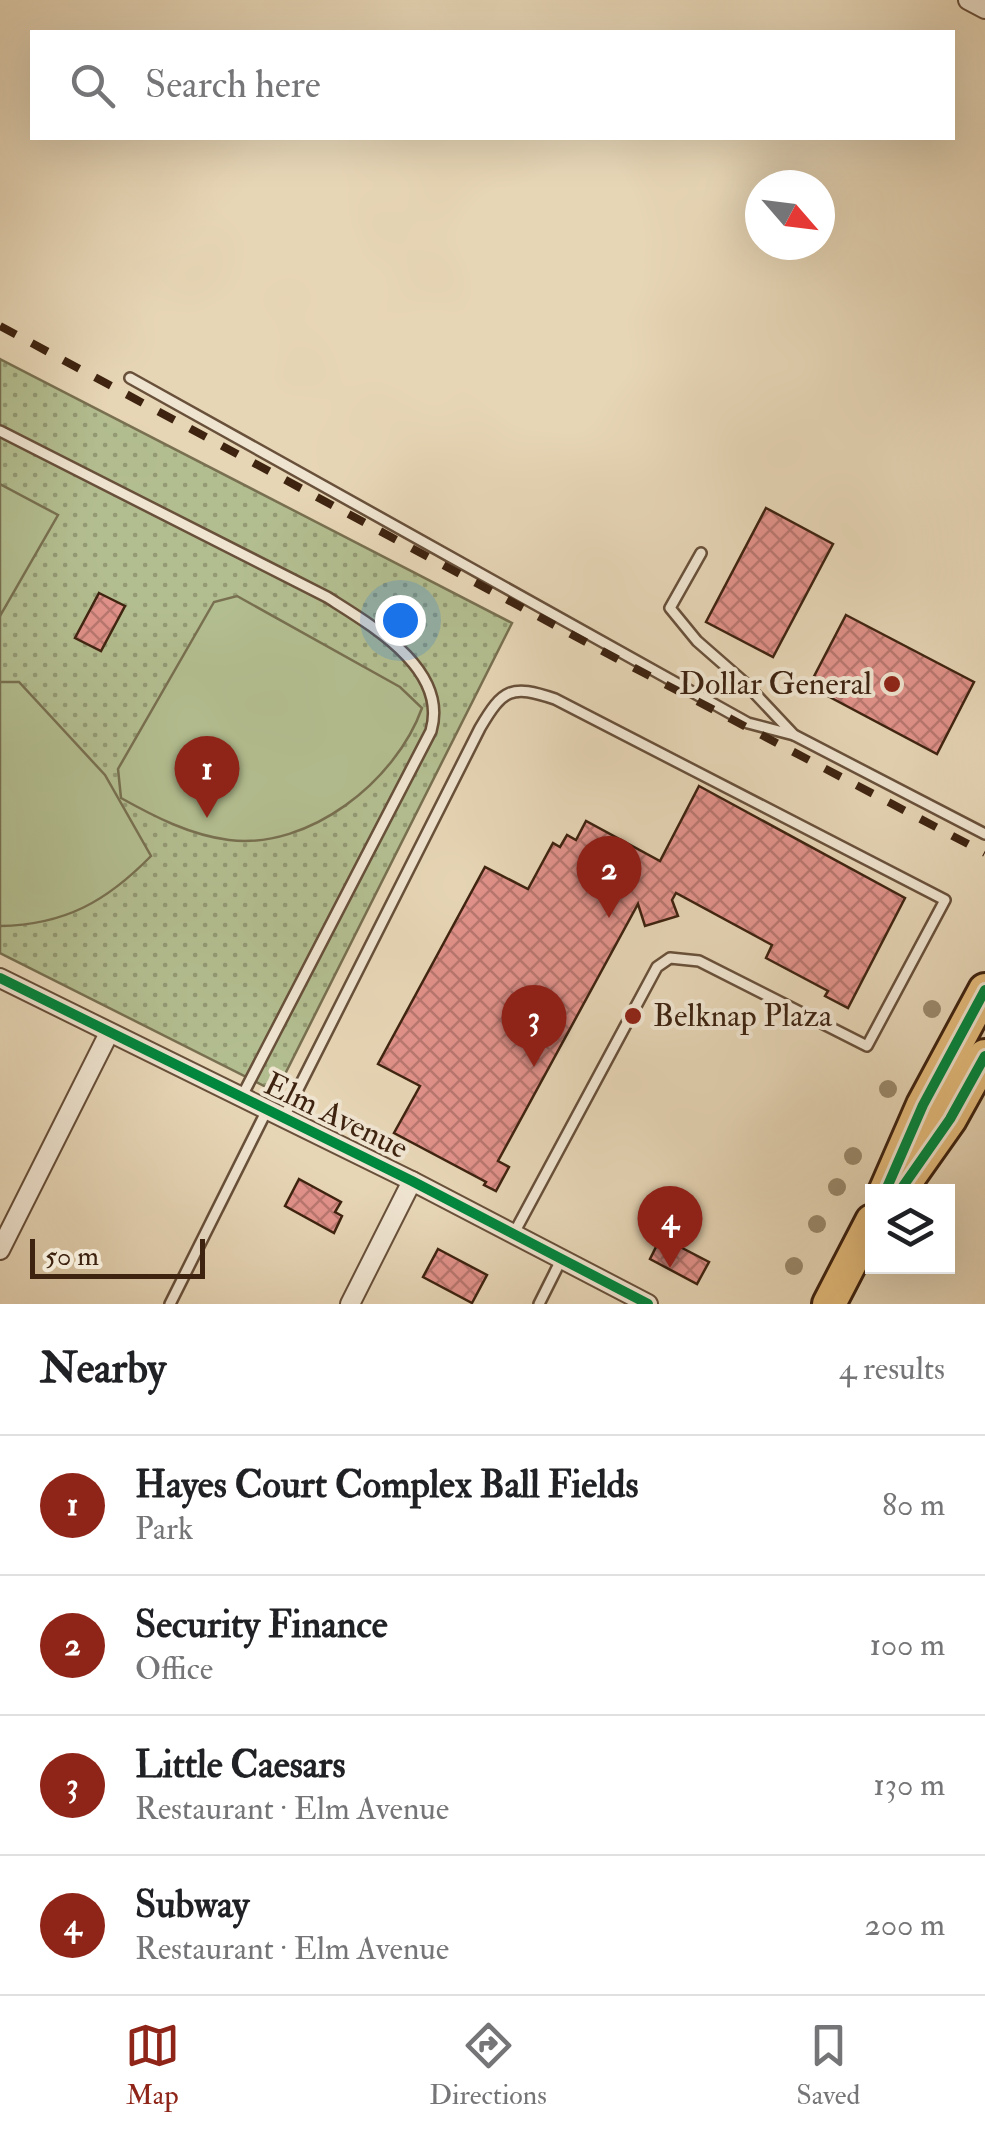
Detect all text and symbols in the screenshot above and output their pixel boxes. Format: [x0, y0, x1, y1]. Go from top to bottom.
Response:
search box [30, 30, 955, 140]
icon: search [65, 58, 120, 113]
text: Search here [145, 61, 321, 109]
north arrow [745, 170, 835, 260]
your location [375, 595, 426, 646]
place label: Dollar General [679, 664, 872, 704]
marker: Dollar General [881, 673, 903, 695]
pin: 1 [174, 736, 240, 818]
pin: 2 [576, 836, 642, 918]
pin: 3 [502, 984, 566, 1067]
place label: Belknap Plaza [653, 996, 833, 1036]
marker: Belknap Plaza [622, 1005, 644, 1027]
street label: Elm Avenue [257, 1064, 415, 1168]
map controls [865, 1184, 955, 1274]
button: layers [865, 1184, 955, 1274]
pin: 4 [638, 1186, 702, 1268]
scale bar [30, 1234, 205, 1278]
text: 50 m [45, 1239, 99, 1274]
text: Nearby [40, 1343, 166, 1395]
text: 4 results [839, 1349, 945, 1389]
text: Hayes Court Complex Ball Fields [135, 1461, 638, 1509]
text: 1 [67, 1485, 78, 1525]
text: 80 m [882, 1485, 945, 1525]
text: Park [135, 1509, 193, 1549]
text: Security Finance [135, 1601, 388, 1649]
text: 2 [64, 1625, 81, 1665]
text: 100 m [869, 1625, 945, 1665]
text: Office [135, 1649, 213, 1689]
text: Little Caesars [135, 1741, 346, 1789]
text: 3 [66, 1765, 79, 1805]
text: 130 m [873, 1765, 945, 1805]
text: Restaurant · Elm Avenue [135, 1789, 449, 1829]
text: Subway [135, 1881, 249, 1929]
text: 4 [64, 1905, 81, 1945]
text: 200 m [864, 1905, 945, 1945]
text: Restaurant · Elm Avenue [135, 1929, 449, 1969]
tab: Map [125, 2018, 180, 2113]
tab: Directions [429, 2018, 547, 2113]
tab: Saved [796, 2018, 860, 2113]

